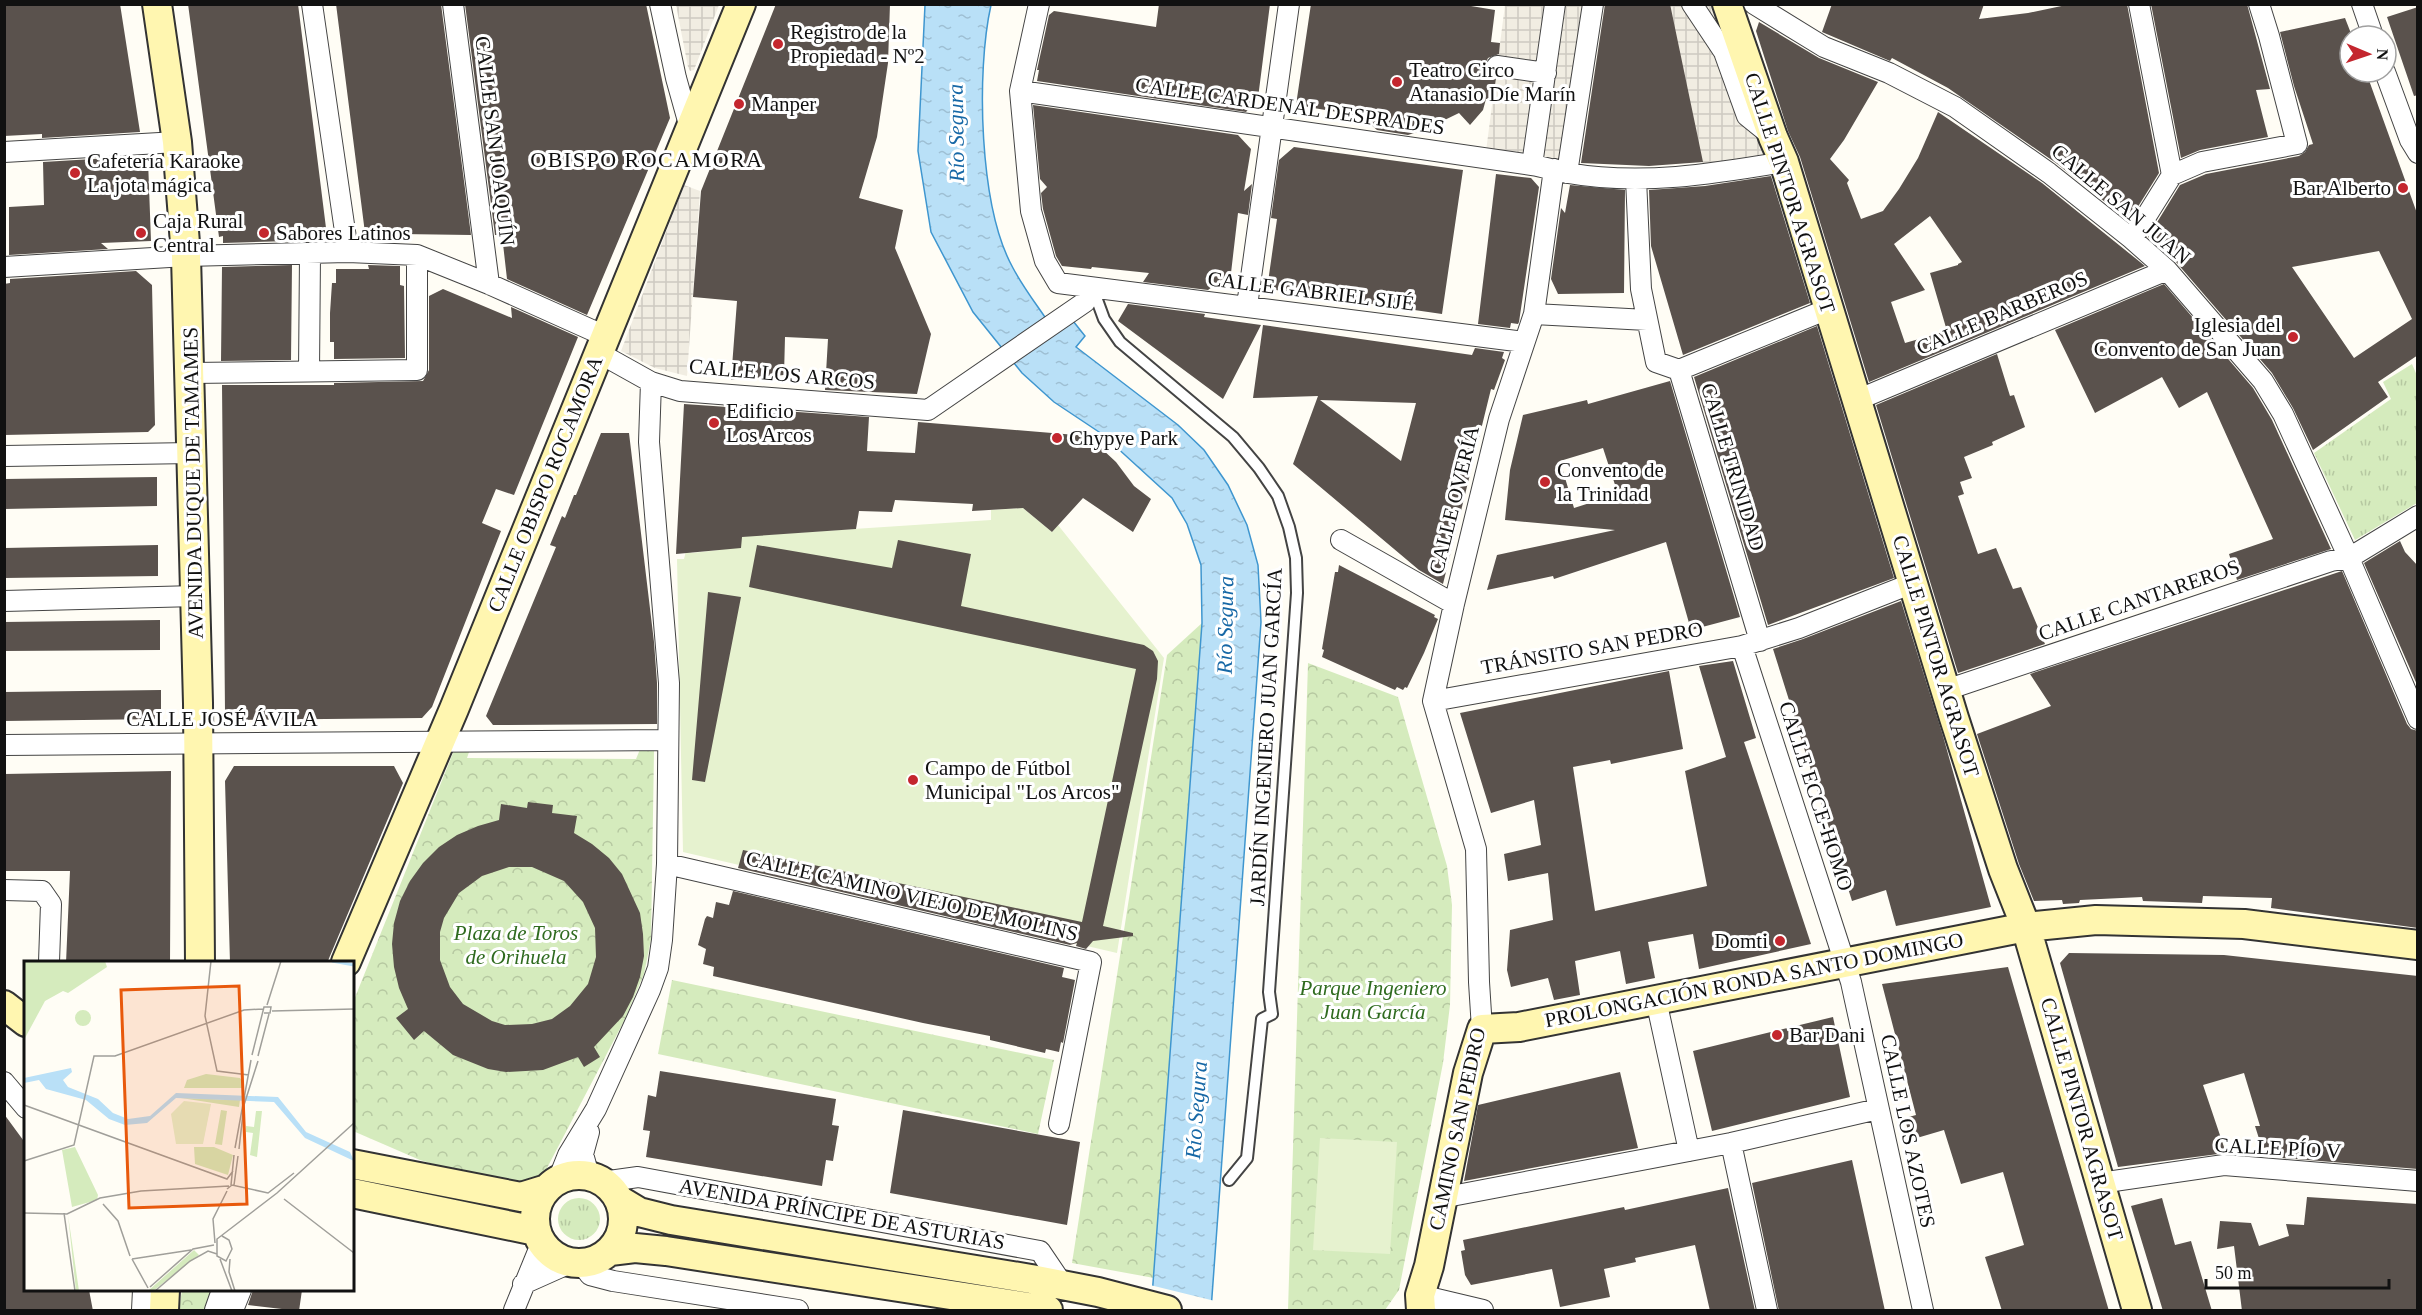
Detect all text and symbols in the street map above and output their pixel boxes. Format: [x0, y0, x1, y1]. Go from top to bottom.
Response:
place label: Registro de la Propiedad - Nº2 [790, 20, 925, 68]
north arrow [2338, 24, 2398, 84]
street label: CALLE SAN JOAQUÍN [470, 35, 520, 247]
marker: Registro de la Propiedad - Nº2 [771, 37, 785, 51]
text: N [2374, 48, 2391, 61]
place label: Teatro Circo Atanasio Díe Marín [1409, 58, 1576, 106]
street label: CALLE PINTOR AGRASOT [1740, 70, 1840, 317]
street label: CALLE CARDENAL DESPRADES [1134, 72, 1446, 140]
marker: Teatro Circo Atanasio Díe Marín [1390, 75, 1404, 89]
water label: Río Segura [943, 84, 969, 183]
place label: Manper [751, 92, 816, 116]
marker: Manper [732, 97, 746, 111]
street label: CALLE SAN JUAN [2047, 139, 2195, 269]
district label: OBISPO ROCAMORA [530, 147, 764, 172]
place label: Cafetería Karaoke La jota mágica [87, 149, 240, 197]
marker: Cafetería Karaoke La jota mágica [68, 166, 82, 180]
place label: Bar Alberto [2292, 176, 2391, 200]
marker: Bar Alberto [2396, 181, 2410, 195]
place label: Caja Rural Central [153, 209, 244, 257]
place label: Sabores Latinos [276, 221, 411, 245]
marker: Caja Rural Central [134, 226, 148, 240]
marker: Sabores Latinos [257, 226, 271, 240]
street label: CALLE GABRIEL SIJÉ [1206, 266, 1416, 316]
street label: CALLE BARBEROS [1913, 266, 2091, 360]
place label: Iglesia del Convento de San Juan [2094, 313, 2281, 361]
street label: AVENIDA DUQUE DE TAMAMES [178, 327, 208, 639]
marker: Iglesia del Convento de San Juan [2286, 330, 2300, 344]
street label: CALLE OBISPO ROCAMORA [483, 352, 608, 616]
street label: CALLE LOS ARCOS [688, 354, 876, 394]
street label: CALLE TRINIDAD [1696, 380, 1770, 554]
place label: Edificio Los Arcos [726, 399, 812, 447]
marker: Edificio Los Arcos [707, 416, 721, 430]
street label: CALLE OVERÍA [1424, 422, 1484, 577]
place label: Chypye Park [1069, 426, 1179, 450]
marker: Chypye Park [1050, 431, 1064, 445]
place label: Convento de la Trinidad [1557, 458, 1664, 506]
marker: Convento de la Trinidad [1538, 475, 1552, 489]
street label: CALLE PINTOR AGRASOT [1888, 532, 1984, 780]
street label: CALLE CANTAREROS [2035, 554, 2243, 646]
street label: JARDÍN INGENIERO JUAN GARCÍA [1245, 566, 1287, 907]
water label: Río Segura [1212, 576, 1238, 675]
street label: TRÁNSITO SAN PEDRO [1479, 617, 1705, 679]
street label: CALLE ECCE-HOMO [1774, 698, 1858, 894]
street label: CALLE JOSÉ ÁVILA [126, 707, 318, 731]
place label: Campo de Fútbol Municipal "Los Arcos" [925, 756, 1119, 804]
marker: Campo de Fútbol Municipal "Los Arcos" [906, 773, 920, 787]
street label: CALLE CAMINO VIEJO DE MOLINS [744, 846, 1080, 946]
park label: Plaza de Toros de Orihuela [453, 921, 578, 969]
street label: PROLONGACIÓN RONDA SANTO DOMINGO [1543, 928, 1965, 1032]
place label: Domti [1714, 929, 1768, 953]
marker: Domti [1773, 934, 1787, 948]
inset map [24, 961, 354, 1291]
park label: Parque Ingeniero Juan García [1298, 976, 1447, 1024]
street label: CALLE PINTOR AGRASOT [2036, 995, 2128, 1243]
place label: Bar Dani [1789, 1023, 1866, 1047]
street label: CAMINO SAN PEDRO [1424, 1025, 1490, 1233]
marker: Bar Dani [1770, 1028, 1784, 1042]
street label: CALLE LOS AZOTES [1876, 1032, 1940, 1230]
water label: Río Segura [1180, 1060, 1212, 1161]
street label: CALLE PÍO V [2214, 1133, 2342, 1163]
street label: AVENIDA PRÍNCIPE DE ASTURIAS [677, 1173, 1007, 1255]
scale bar [2206, 1252, 2389, 1290]
text: 50 m [2215, 1263, 2252, 1283]

